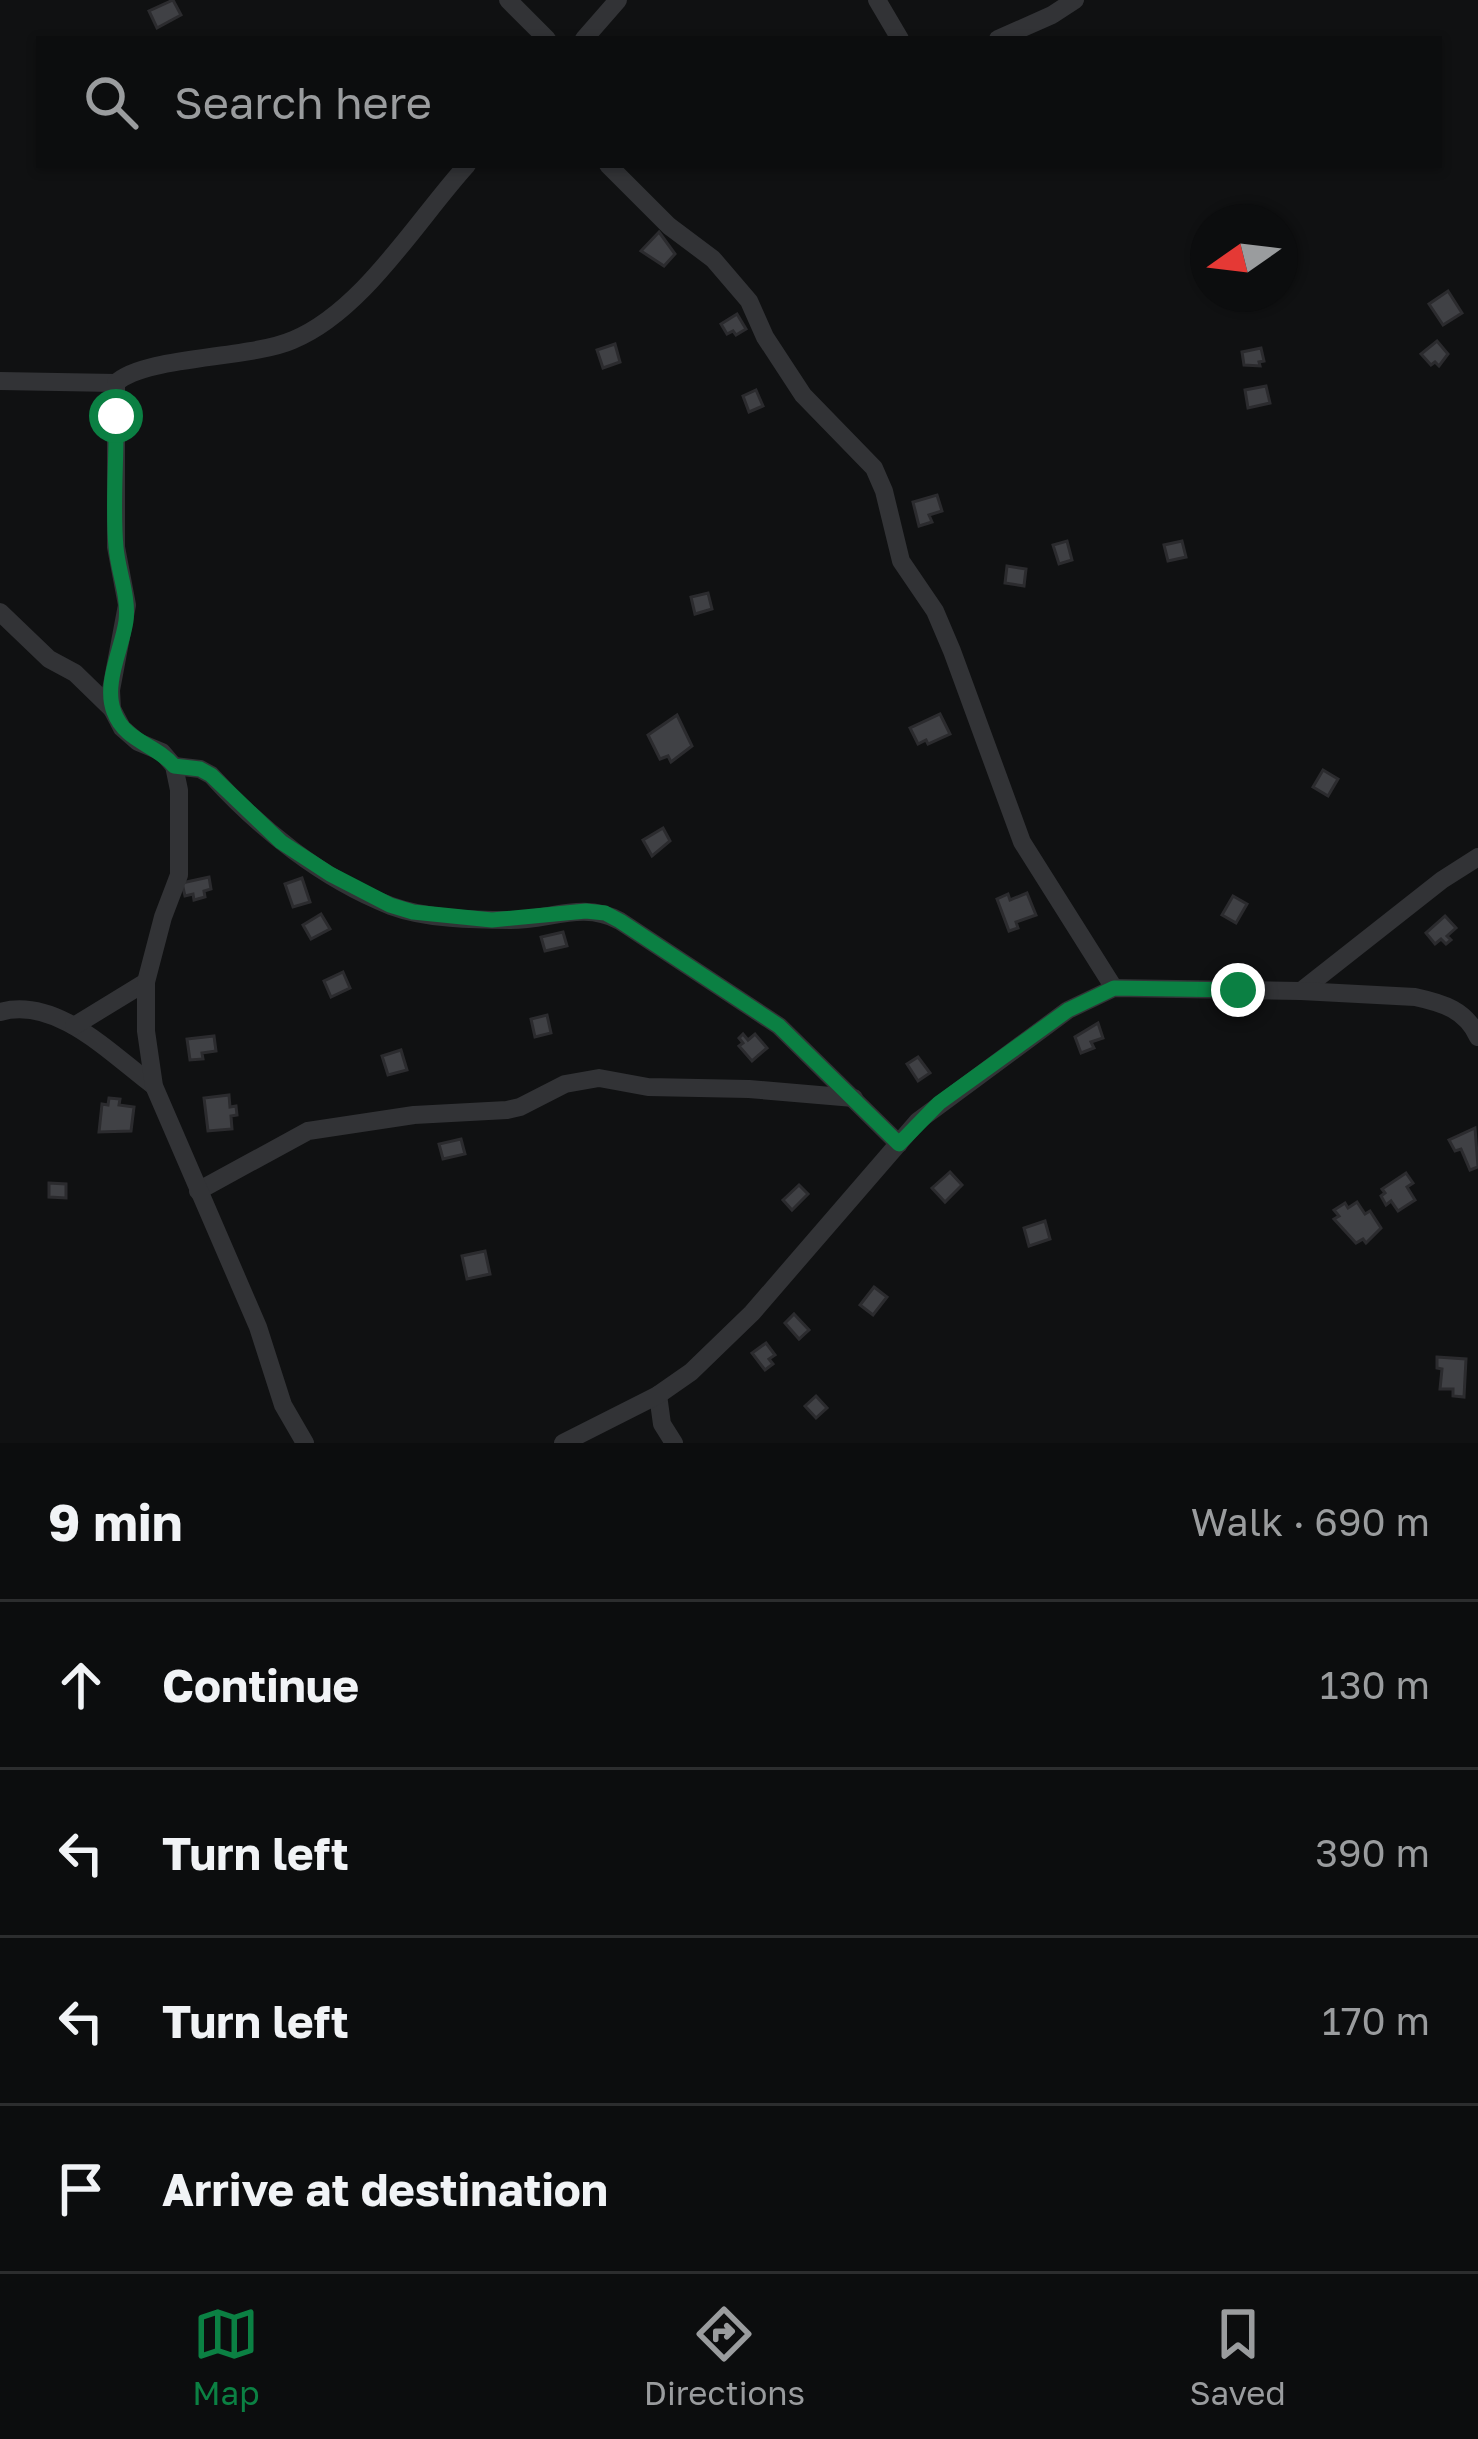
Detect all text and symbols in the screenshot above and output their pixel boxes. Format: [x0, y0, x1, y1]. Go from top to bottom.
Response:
search box [36, 36, 1442, 168]
icon: search [78, 69, 144, 135]
text: Search here [174, 75, 432, 129]
north arrow [1190, 204, 1298, 312]
route start [89, 389, 143, 443]
route end [1211, 963, 1265, 1017]
text: 9 min [48, 1491, 183, 1552]
text: Walk · 690 m [1191, 1498, 1430, 1545]
icon: ahead [48, 1652, 114, 1718]
text: Continue [162, 1658, 359, 1712]
text: 130 m [1320, 1661, 1430, 1708]
icon: left [48, 1820, 114, 1886]
text: Turn left [162, 1826, 349, 1880]
text: 390 m [1315, 1829, 1430, 1876]
icon: left [48, 1988, 114, 2054]
text: Turn left [162, 1994, 349, 2048]
text: 170 m [1322, 1997, 1430, 2044]
icon: arrive [48, 2156, 114, 2222]
text: Arrive at destination [162, 2162, 608, 2216]
tab: Map [192, 2301, 260, 2412]
tab: Directions [644, 2301, 805, 2412]
tab: Saved [1189, 2301, 1286, 2412]

